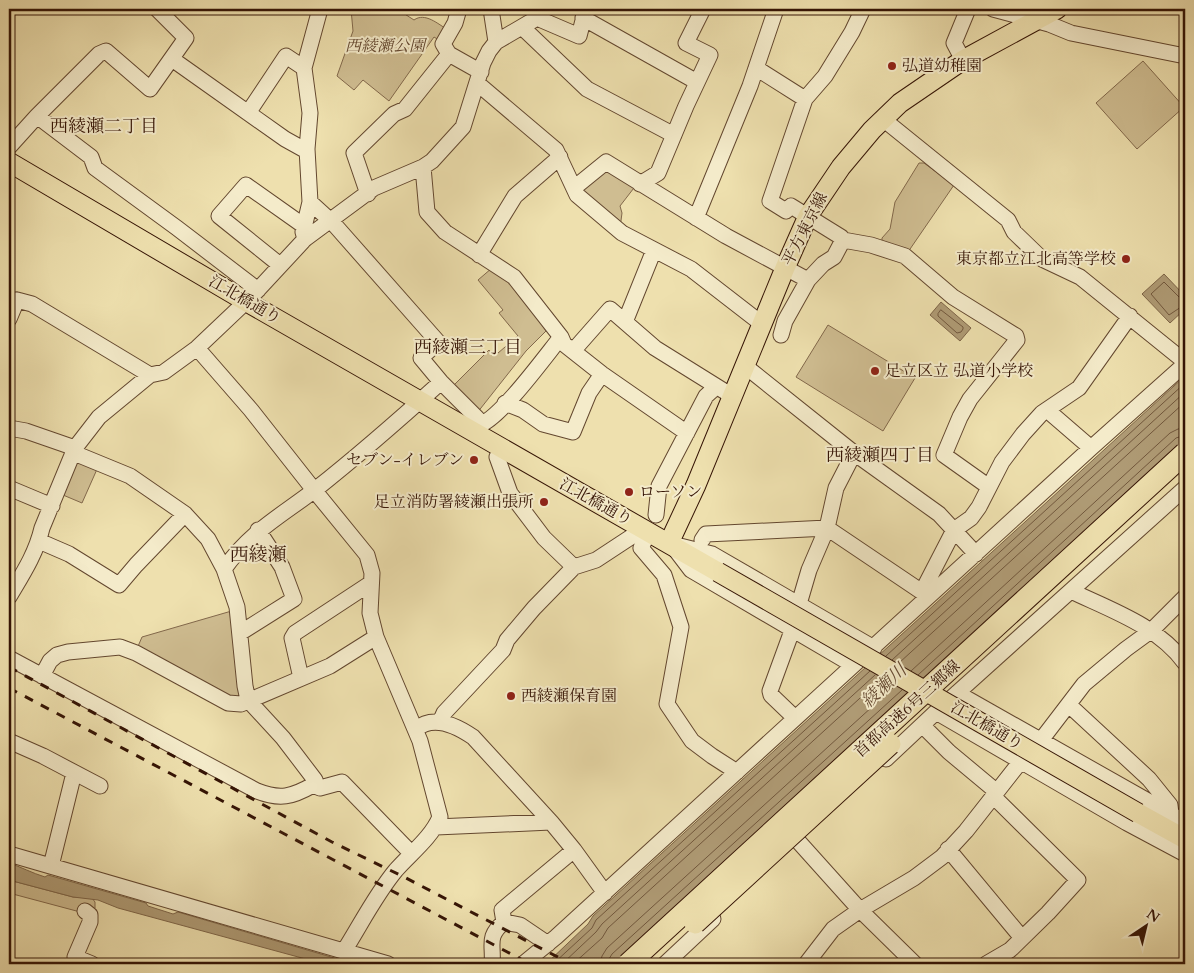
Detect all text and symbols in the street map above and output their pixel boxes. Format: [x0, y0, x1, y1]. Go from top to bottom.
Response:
park label: 西綾瀬公園 [345, 35, 428, 57]
place label: 弘道幼稚園 [902, 55, 982, 77]
marker: 弘道幼稚園 [886, 60, 898, 72]
district label: 西綾瀬二丁目 [50, 114, 158, 139]
street label: 平方東京線 [777, 188, 833, 270]
place label: 東京都立江北高等学校 [956, 248, 1116, 270]
marker: 東京都立江北高等学校 [1120, 253, 1132, 265]
street label: 江北橋通り [205, 270, 285, 330]
district label: 西綾瀬三丁目 [414, 335, 522, 360]
place label: 足立区立 弘道小学校 [885, 360, 1033, 382]
marker: 足立区立 弘道小学校 [869, 365, 881, 377]
district label: 西綾瀬四丁目 [826, 443, 934, 468]
place label: セブン-イレブン [346, 449, 464, 471]
marker: セブン-イレブン [468, 454, 480, 466]
street label: 江北橋通り [556, 473, 636, 531]
place label: ローソン [639, 481, 702, 503]
marker: ローソン [623, 486, 635, 498]
place label: 足立消防署綾瀬出張所 [374, 491, 534, 513]
marker: 足立消防署綾瀬出張所 [538, 496, 550, 508]
district label: 西綾瀬 [229, 542, 287, 568]
street label: 首都高速6号三郷線 [849, 655, 965, 763]
water label: 綾瀬川 [856, 657, 914, 714]
place label: 西綾瀬保育園 [521, 685, 617, 707]
marker: 西綾瀬保育園 [505, 690, 517, 702]
street label: 江北橋通り [947, 696, 1027, 756]
north arrow [1122, 900, 1172, 950]
text: N [1143, 904, 1164, 927]

